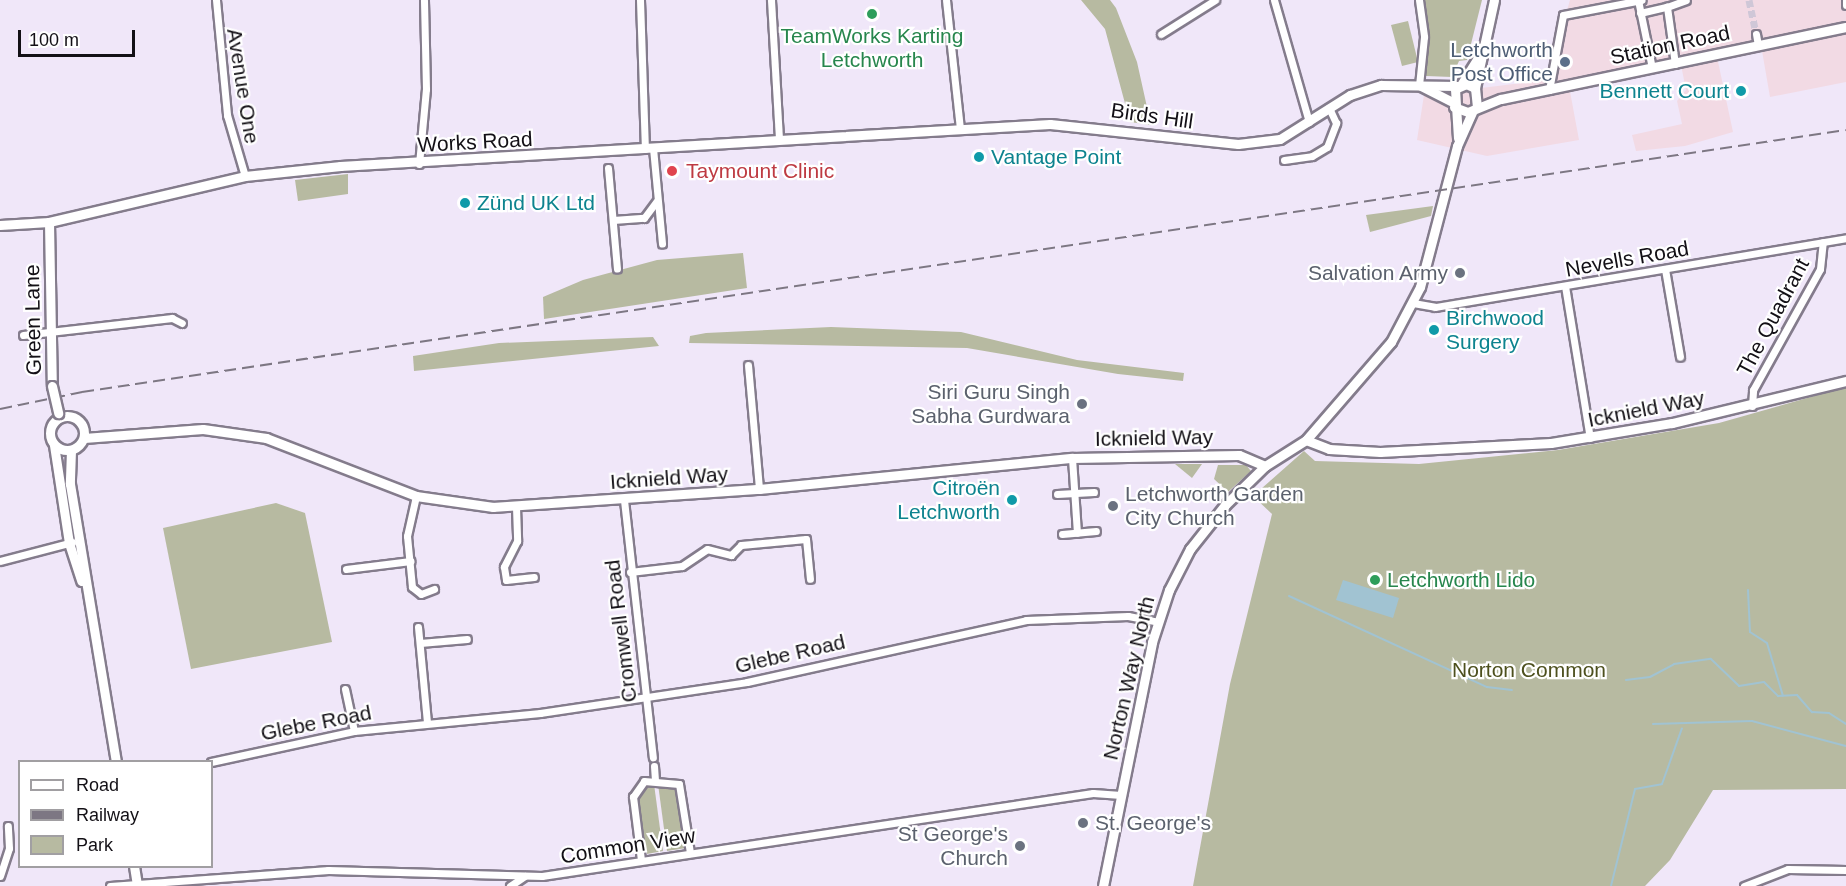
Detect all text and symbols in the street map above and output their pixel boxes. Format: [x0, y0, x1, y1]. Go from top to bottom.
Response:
marker: TeamWorks Karting Letchworth [865, 7, 879, 21]
scale bar [21, 18, 138, 56]
street label: Station Road [1608, 20, 1732, 70]
place label: TeamWorks Karting Letchworth [781, 23, 963, 73]
street label: Avenue One [221, 27, 265, 145]
text: 100 m [29, 30, 79, 50]
place label: Letchworth Post Office [1450, 37, 1553, 87]
marker: Letchworth Post Office [1558, 55, 1572, 69]
place label: Bennett Court [1599, 78, 1729, 104]
marker: Bennett Court [1734, 84, 1748, 98]
street label: Birds Hill [1109, 98, 1195, 134]
street label: Works Road [417, 126, 533, 158]
place label: Vantage Point [991, 144, 1121, 170]
marker: Vantage Point [972, 150, 986, 164]
place label: Taymount Clinic [686, 158, 834, 184]
marker: Taymount Clinic [663, 162, 681, 180]
place label: Zünd UK Ltd [477, 190, 595, 216]
marker: Zünd UK Ltd [458, 196, 472, 210]
street label: Nevells Road [1563, 236, 1691, 282]
street label: The Quadrant [1731, 254, 1815, 380]
place label: Salvation Army [1307, 260, 1448, 286]
street label: Green Lane [19, 264, 47, 376]
marker: Salvation Army [1453, 266, 1467, 280]
place label: Birchwood Surgery [1446, 305, 1544, 355]
marker: Birchwood Surgery [1427, 323, 1441, 337]
place label: Siri Guru Singh Sabha Gurdwara [911, 379, 1070, 429]
street label: Icknield Way [1586, 385, 1706, 433]
marker: Siri Guru Singh Sabha Gurdwara [1075, 397, 1089, 411]
street label: Icknield Way [1095, 424, 1213, 452]
street label: Icknield Way [609, 461, 729, 495]
place label: Citroën Letchworth [897, 475, 1000, 525]
place label: Letchworth Garden City Church [1125, 481, 1304, 531]
marker: Citroën Letchworth [1005, 493, 1019, 507]
marker: Letchworth Garden City Church [1106, 499, 1120, 513]
street label: Cromwell Road [600, 558, 642, 704]
place label: Letchworth Lido [1387, 567, 1535, 593]
marker: Letchworth Lido [1368, 573, 1382, 587]
street label: Norton Way North [1098, 594, 1160, 762]
street label: Glebe Road [733, 629, 847, 679]
park label: Norton Common [1452, 657, 1606, 683]
street label: Glebe Road [259, 700, 373, 746]
legend [18, 760, 213, 868]
text: Road [76, 775, 119, 795]
text: Railway [76, 805, 139, 825]
place label: St. George's [1095, 810, 1211, 836]
marker: St. George's [1076, 816, 1090, 830]
place label: St George's Church [898, 821, 1008, 871]
street label: Common View [559, 823, 697, 869]
text: Park [76, 835, 113, 855]
marker: St George's Church [1013, 839, 1027, 853]

